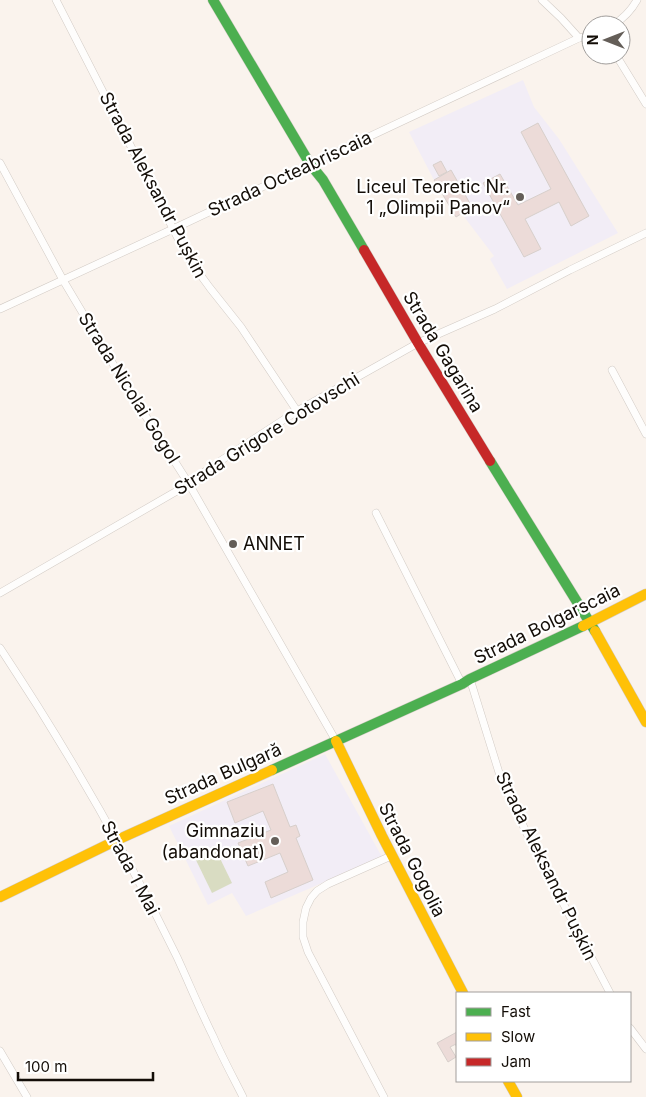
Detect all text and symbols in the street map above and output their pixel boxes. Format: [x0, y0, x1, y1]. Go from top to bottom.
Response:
north arrow [581, 15, 631, 65]
text: N [584, 35, 601, 45]
street label: Strada Aleksandr Pușkin [95, 88, 211, 282]
street label: Strada Octeabriscaia [205, 126, 375, 221]
place label: Liceul Teoretic Nr. 1 „Olimpii Panov“ [356, 176, 510, 218]
marker: Liceul Teoretic Nr. 1 „Olimpii Panov“ [514, 191, 526, 203]
street label: Strada Gagarina [399, 287, 488, 416]
street label: Strada Nicolai Gogol [74, 308, 184, 467]
street label: Strada Grigore Cotovschi [170, 368, 363, 499]
place label: ANNET [243, 533, 305, 554]
marker: ANNET [227, 538, 239, 550]
street label: Strada Bolgarscaia [470, 579, 623, 668]
street label: Strada Bulgară [161, 738, 284, 809]
street label: Strada Aleksandr Pușkin [491, 768, 601, 964]
street label: Strada Gogolia [375, 799, 450, 920]
street label: Strada 1 Mai [97, 817, 164, 918]
place label: Gimnaziu (abandonat) [161, 820, 265, 862]
marker: Gimnaziu (abandonat) [269, 835, 281, 847]
legend [456, 992, 631, 1082]
text: Fast [501, 1002, 531, 1021]
text: Slow [501, 1027, 535, 1046]
scale bar [18, 1050, 152, 1082]
text: Jam [501, 1052, 531, 1071]
text: 100 m [25, 1057, 67, 1076]

